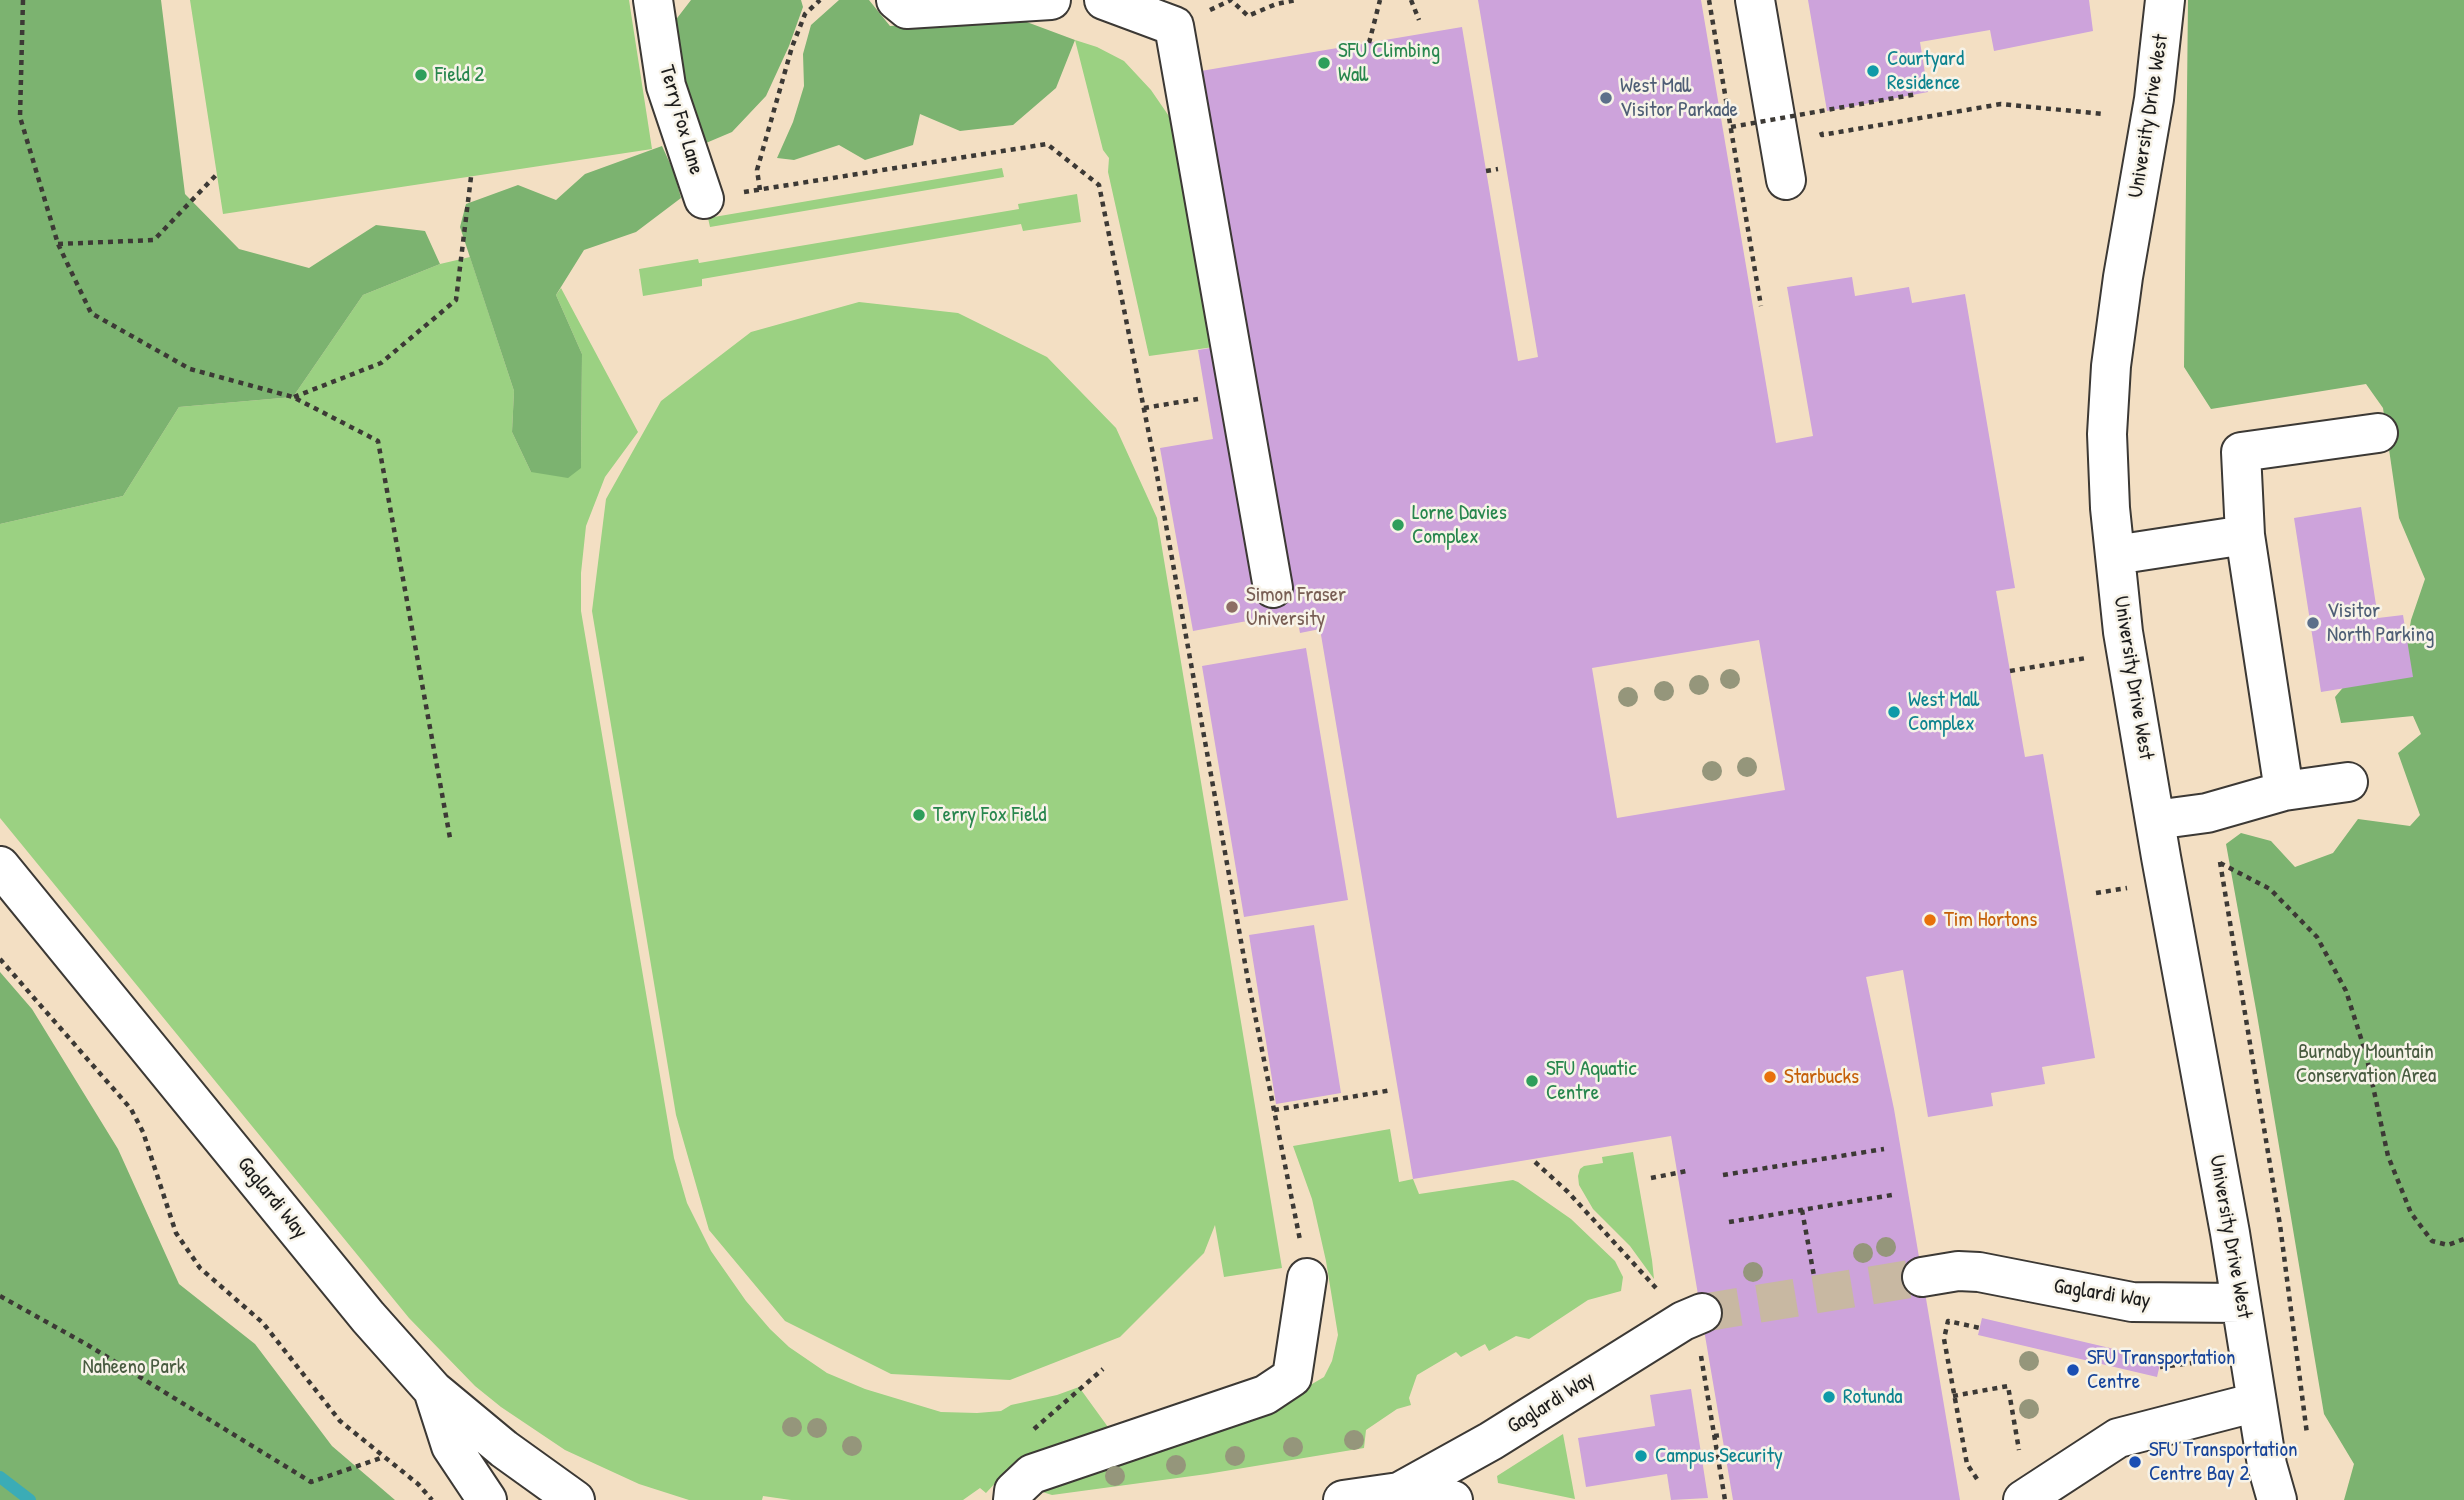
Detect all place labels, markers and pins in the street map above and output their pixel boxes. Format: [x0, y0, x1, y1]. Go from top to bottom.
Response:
place label: SFU Climbing Wall [1338, 38, 1440, 88]
place label: Courtyard Residence [1887, 46, 1964, 96]
marker: SFU Climbing Wall [1316, 55, 1332, 71]
place label: Field 2 [435, 62, 484, 88]
marker: Courtyard Residence [1865, 63, 1881, 79]
marker: Field 2 [413, 67, 429, 83]
place label: West Mall Visitor Parkade [1620, 73, 1738, 123]
marker: West Mall Visitor Parkade [1598, 90, 1614, 106]
place label: Lorne Davies Complex [1412, 500, 1507, 550]
marker: Lorne Davies Complex [1390, 517, 1406, 533]
place label: Simon Fraser University [1246, 582, 1346, 632]
place label: Visitor North Parking [2327, 598, 2434, 648]
marker: Simon Fraser University [1224, 599, 1240, 615]
marker: Visitor North Parking [2305, 615, 2321, 631]
place label: West Mall Complex [1908, 687, 1979, 737]
marker: West Mall Complex [1886, 704, 1902, 720]
place label: Terry Fox Field [933, 802, 1046, 828]
marker: Terry Fox Field [911, 807, 927, 823]
place label: Tim Hortons [1944, 907, 2037, 933]
marker: Tim Hortons [1922, 912, 1938, 928]
place label: SFU Aquatic Centre [1546, 1056, 1637, 1106]
place label: Starbucks [1784, 1064, 1859, 1090]
marker: Starbucks [1762, 1069, 1778, 1085]
marker: SFU Aquatic Centre [1524, 1073, 1540, 1089]
place label: SFU Transportation Centre [2087, 1345, 2235, 1395]
marker: SFU Transportation Centre [2065, 1362, 2081, 1378]
place label: Rotunda [1843, 1384, 1903, 1410]
marker: Rotunda [1821, 1389, 1837, 1405]
place label: SFU Transportation Centre Bay 2 [2149, 1437, 2297, 1487]
place label: Campus Security [1655, 1443, 1783, 1469]
marker: Campus Security [1633, 1448, 1649, 1464]
marker: SFU Transportation Centre Bay 2 [2127, 1454, 2143, 1470]

